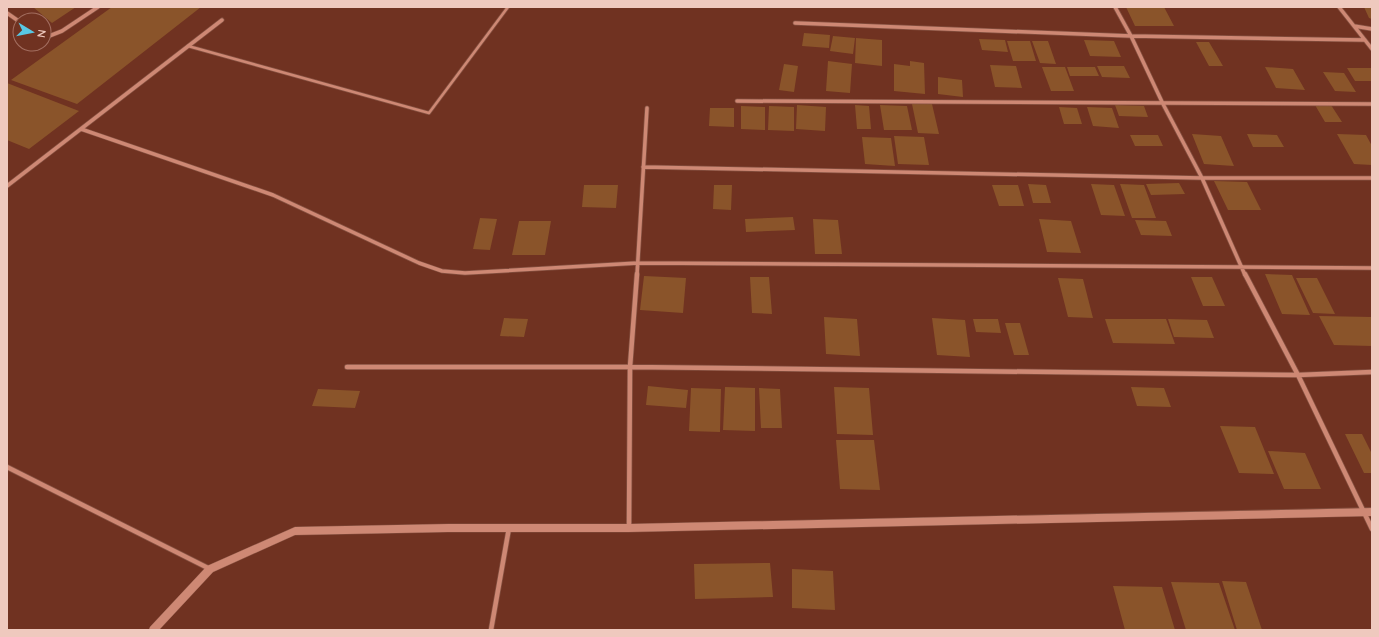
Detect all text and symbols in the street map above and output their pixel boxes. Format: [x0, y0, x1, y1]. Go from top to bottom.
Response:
north arrow [12, 12, 52, 52]
text: N [34, 29, 49, 39]

